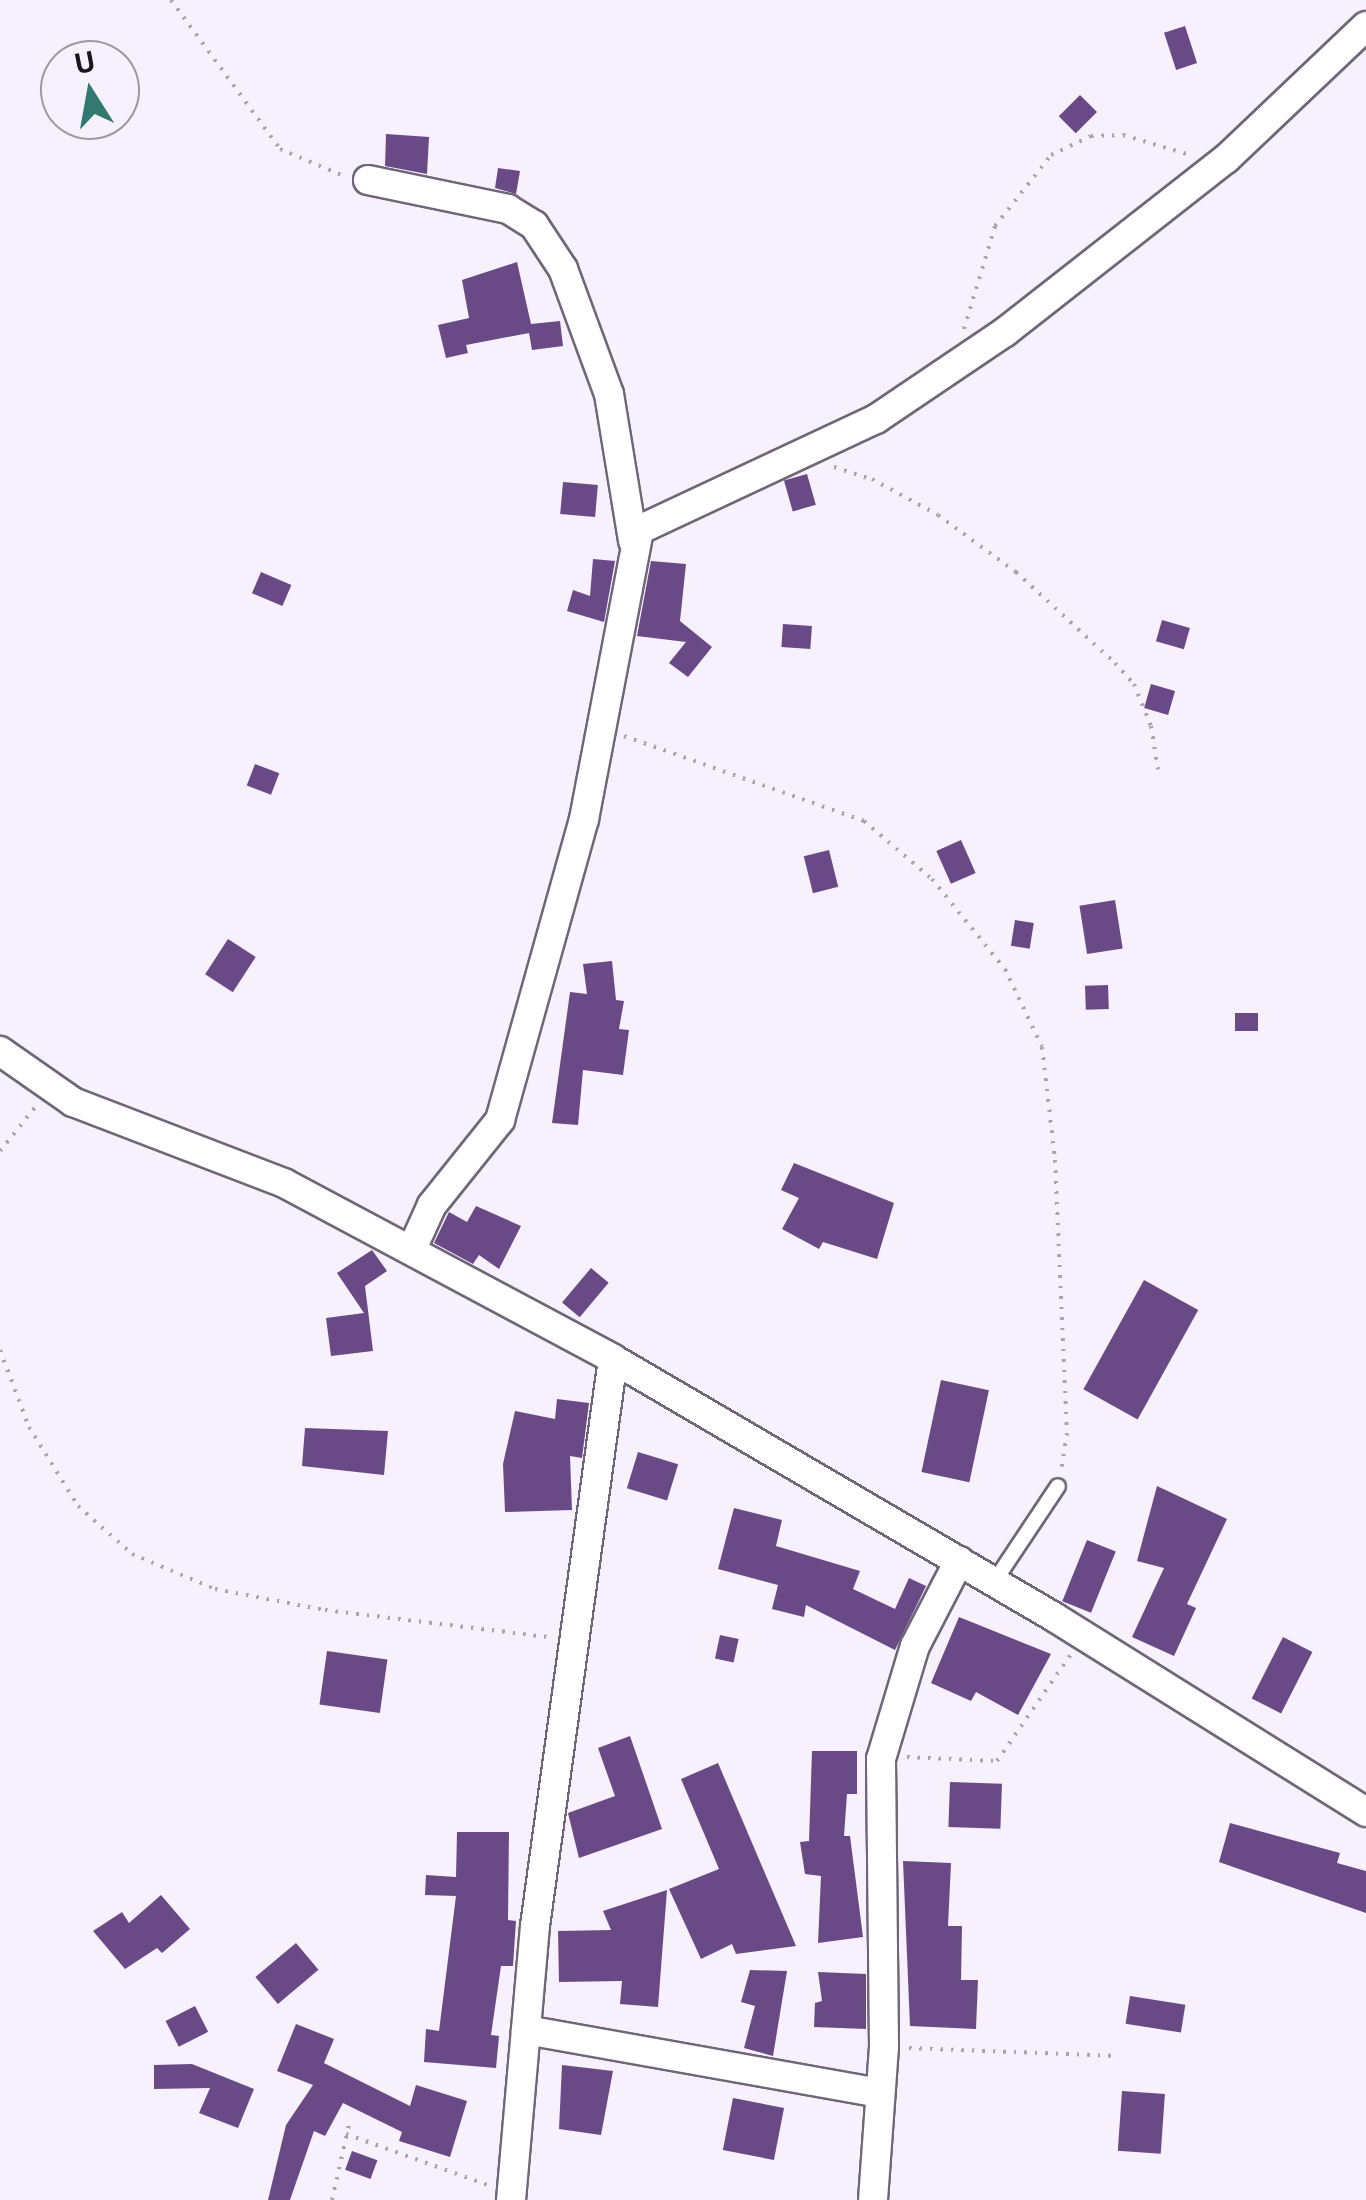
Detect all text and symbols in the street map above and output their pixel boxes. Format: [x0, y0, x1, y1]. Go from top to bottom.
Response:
north arrow [40, 40, 140, 140]
text: U [71, 44, 98, 80]

